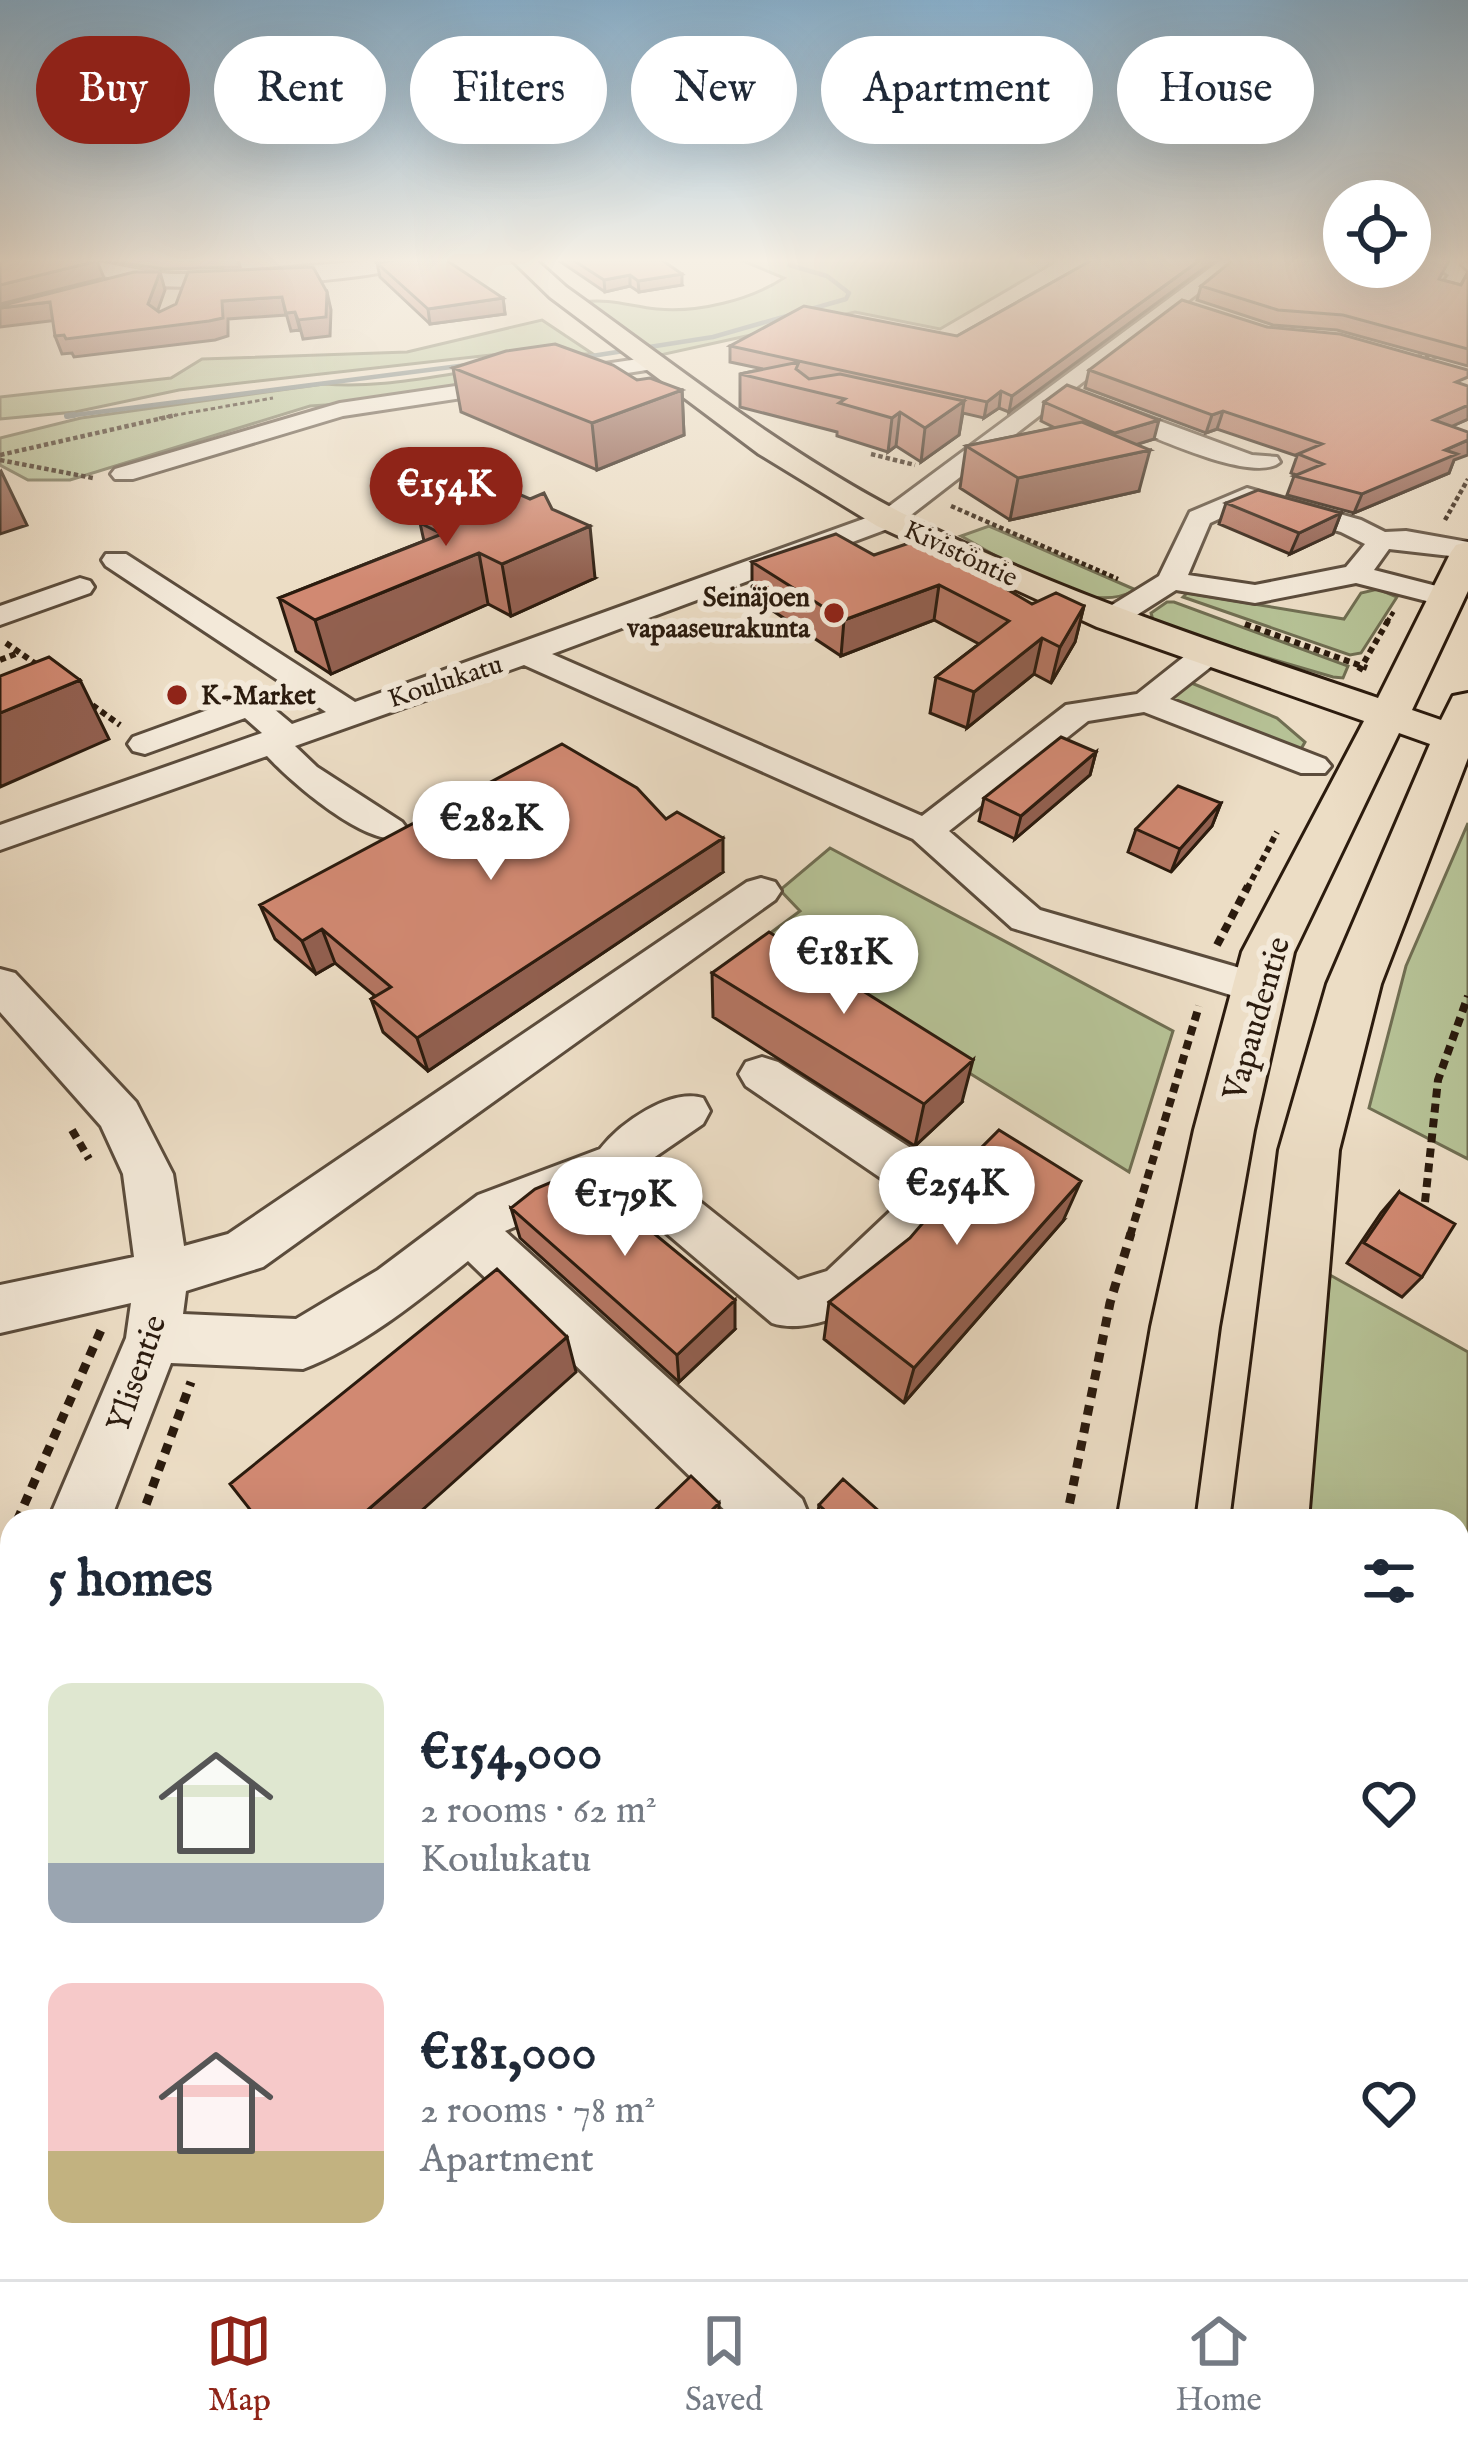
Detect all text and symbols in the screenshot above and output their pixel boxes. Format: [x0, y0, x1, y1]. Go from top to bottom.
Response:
chip: Buy [36, 36, 190, 144]
chip: Rent [214, 36, 386, 144]
chip: Filters [410, 36, 607, 144]
chip: New [631, 36, 797, 144]
chip: Apartment [821, 36, 1093, 144]
chip: House [1117, 36, 1314, 144]
map controls [1323, 180, 1431, 288]
button: locate [1323, 180, 1431, 288]
pin: €154K [362, 447, 530, 549]
text: €154K [397, 461, 495, 510]
street label: Kivistöntie [898, 514, 1023, 596]
place label: Seinäjoen vapaaseurakunta [626, 582, 811, 647]
marker: Seinäjoen vapaaseurakunta [821, 600, 847, 626]
street label: Koulukatu [384, 648, 507, 717]
place label: K-Market [201, 680, 317, 714]
marker: K-Market [164, 682, 190, 708]
pin: €282K [407, 781, 575, 883]
text: €282K [440, 795, 542, 844]
pin: €181K [760, 915, 928, 1017]
text: €181K [796, 929, 892, 978]
street label: Vapaudentie [1214, 932, 1301, 1107]
pin: €254K [873, 1146, 1041, 1248]
pin: €179K [541, 1157, 709, 1259]
text: €254K [906, 1160, 1008, 1209]
text: €179K [575, 1171, 675, 1220]
street label: Ylisentie [98, 1310, 177, 1438]
icon: filters [1356, 1548, 1422, 1614]
text: 5 homes [48, 1549, 213, 1614]
text: €154,000 [420, 1722, 602, 1787]
icon: home [144, 1731, 288, 1875]
icon: heart [1356, 1770, 1422, 1836]
text: 2 rooms · 62 m² [420, 1787, 657, 1836]
text: Koulukatu [420, 1836, 591, 1885]
text: €181,000 [420, 2022, 597, 2087]
icon: home [144, 2031, 288, 2175]
icon: heart [1356, 2070, 1422, 2136]
text: 2 rooms · 78 m² [420, 2087, 656, 2136]
text: Apartment [420, 2136, 594, 2185]
tab: Map [206, 2308, 272, 2422]
tab: Saved [685, 2308, 763, 2422]
tab: Home [1176, 2308, 1262, 2422]

